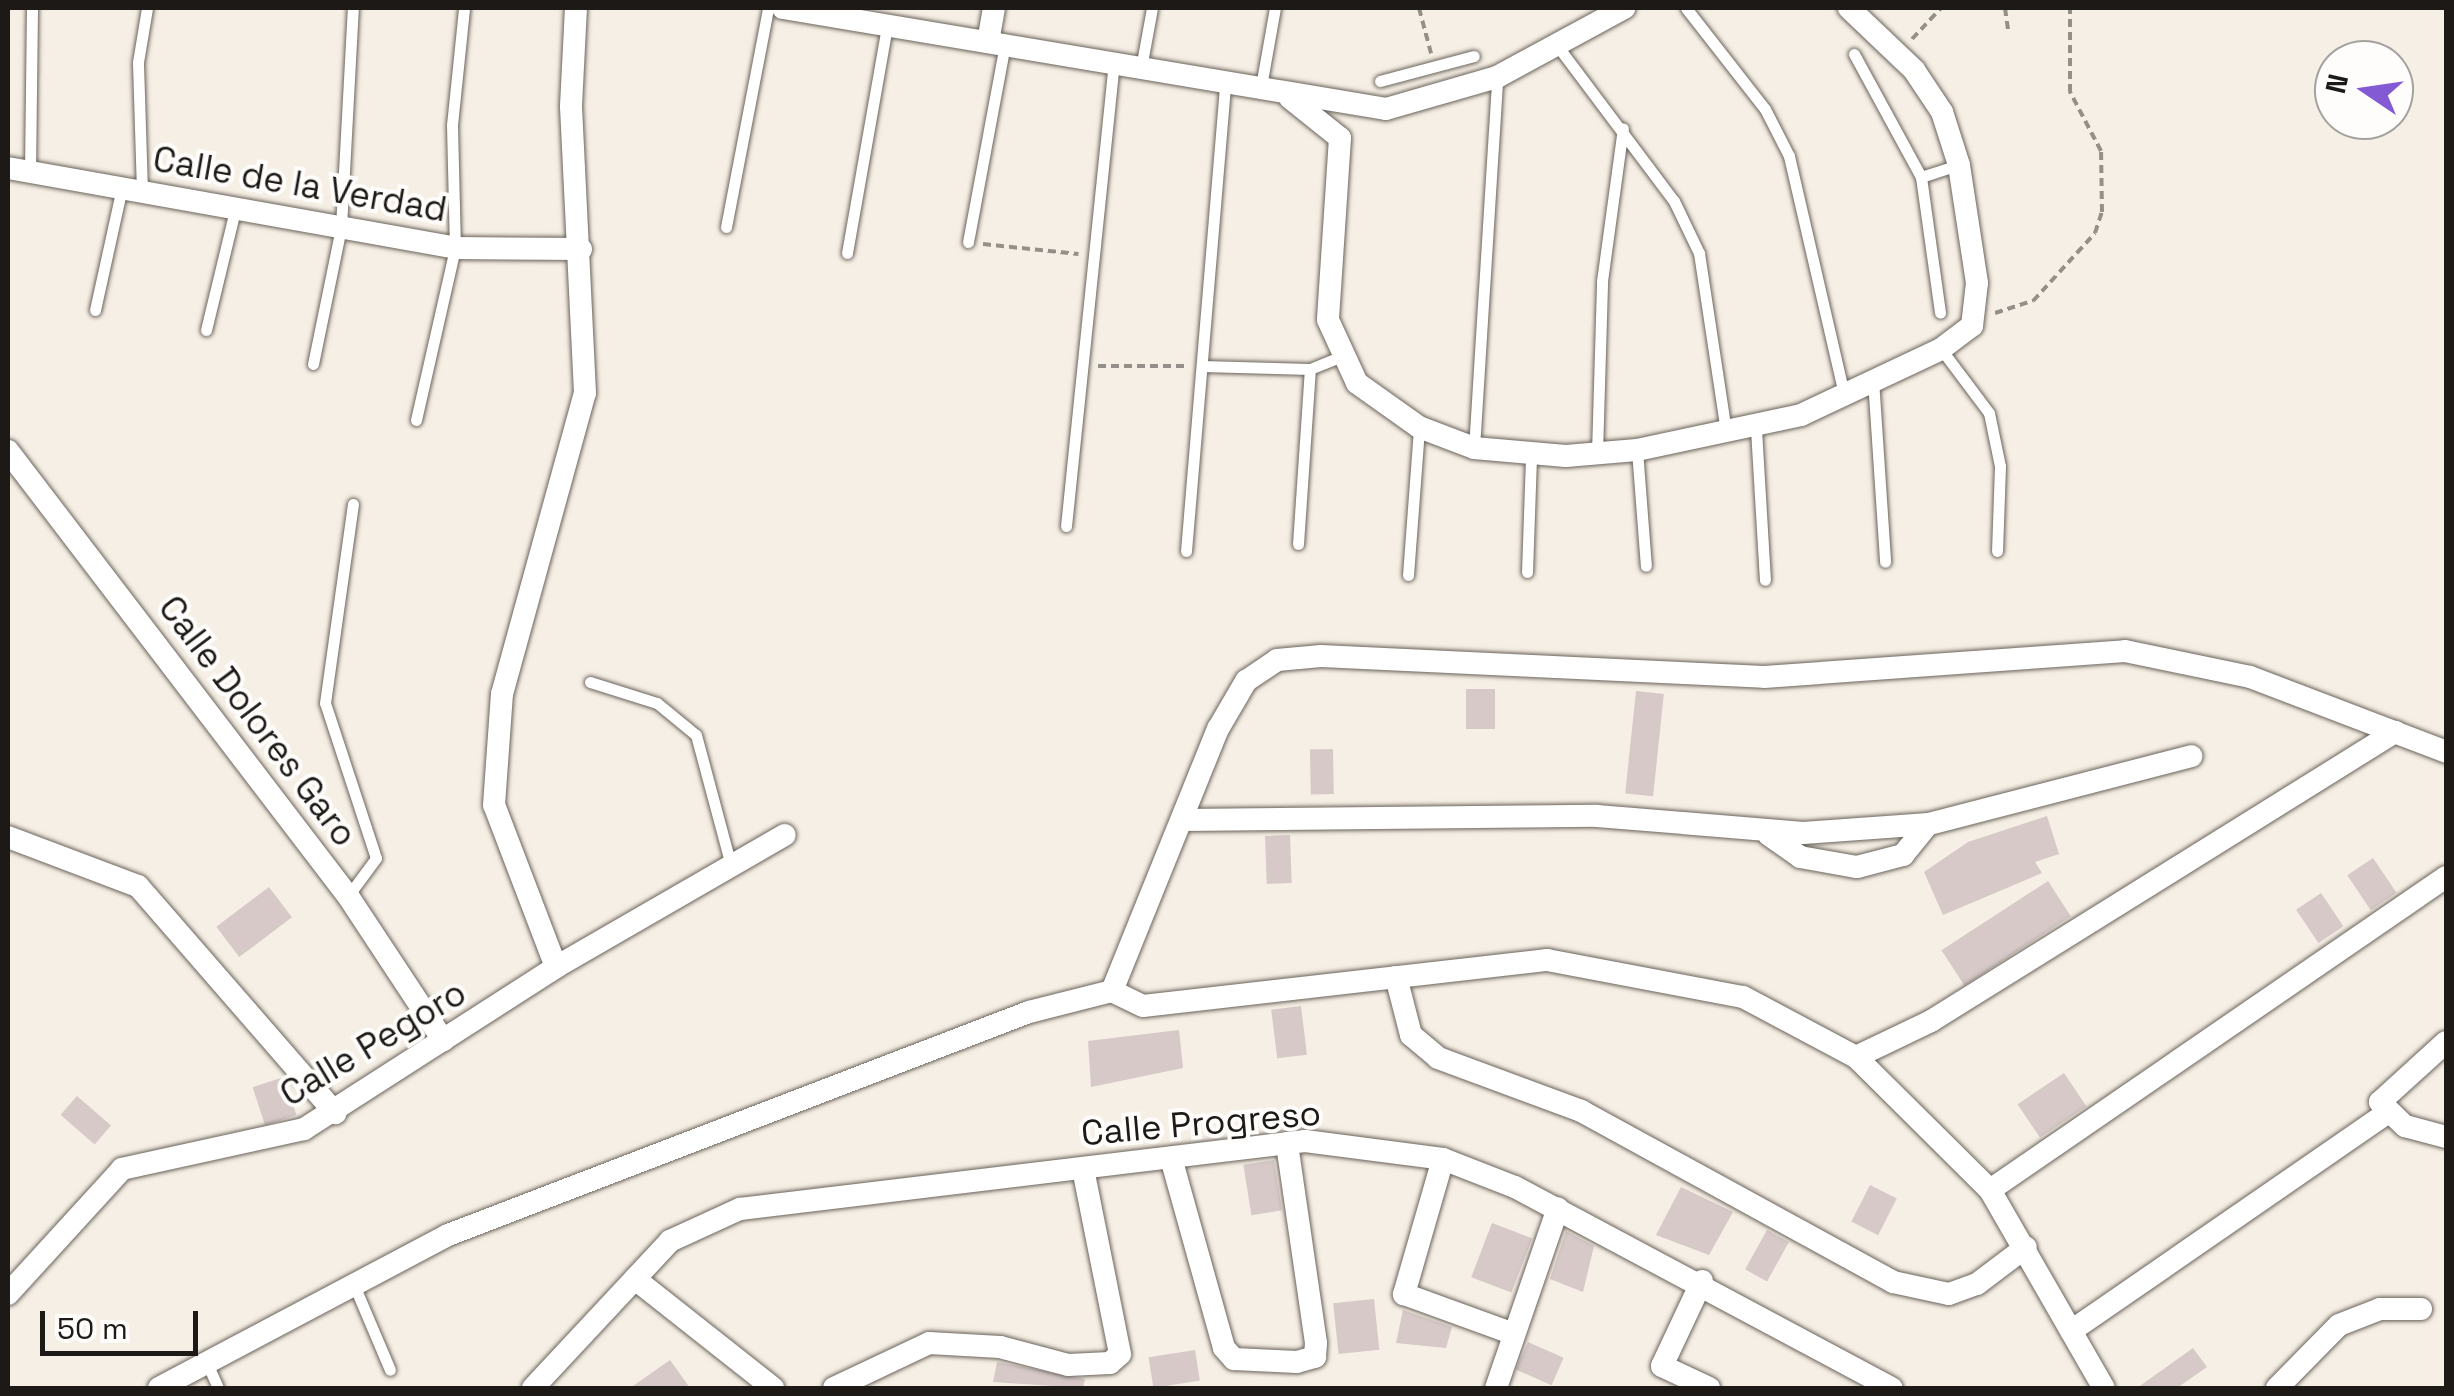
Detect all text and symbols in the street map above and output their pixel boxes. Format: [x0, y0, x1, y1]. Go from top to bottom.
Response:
north arrow [2314, 40, 2414, 140]
text: N [2317, 71, 2356, 97]
street label: Calle de la Verdad [150, 137, 450, 231]
street label: Calle Dolores Garo [150, 588, 366, 854]
street label: Calle Pegoro [273, 971, 473, 1115]
street label: Calle Progreso [1079, 1092, 1323, 1154]
scale bar [45, 1291, 202, 1353]
text: 50 m [57, 1309, 128, 1348]

